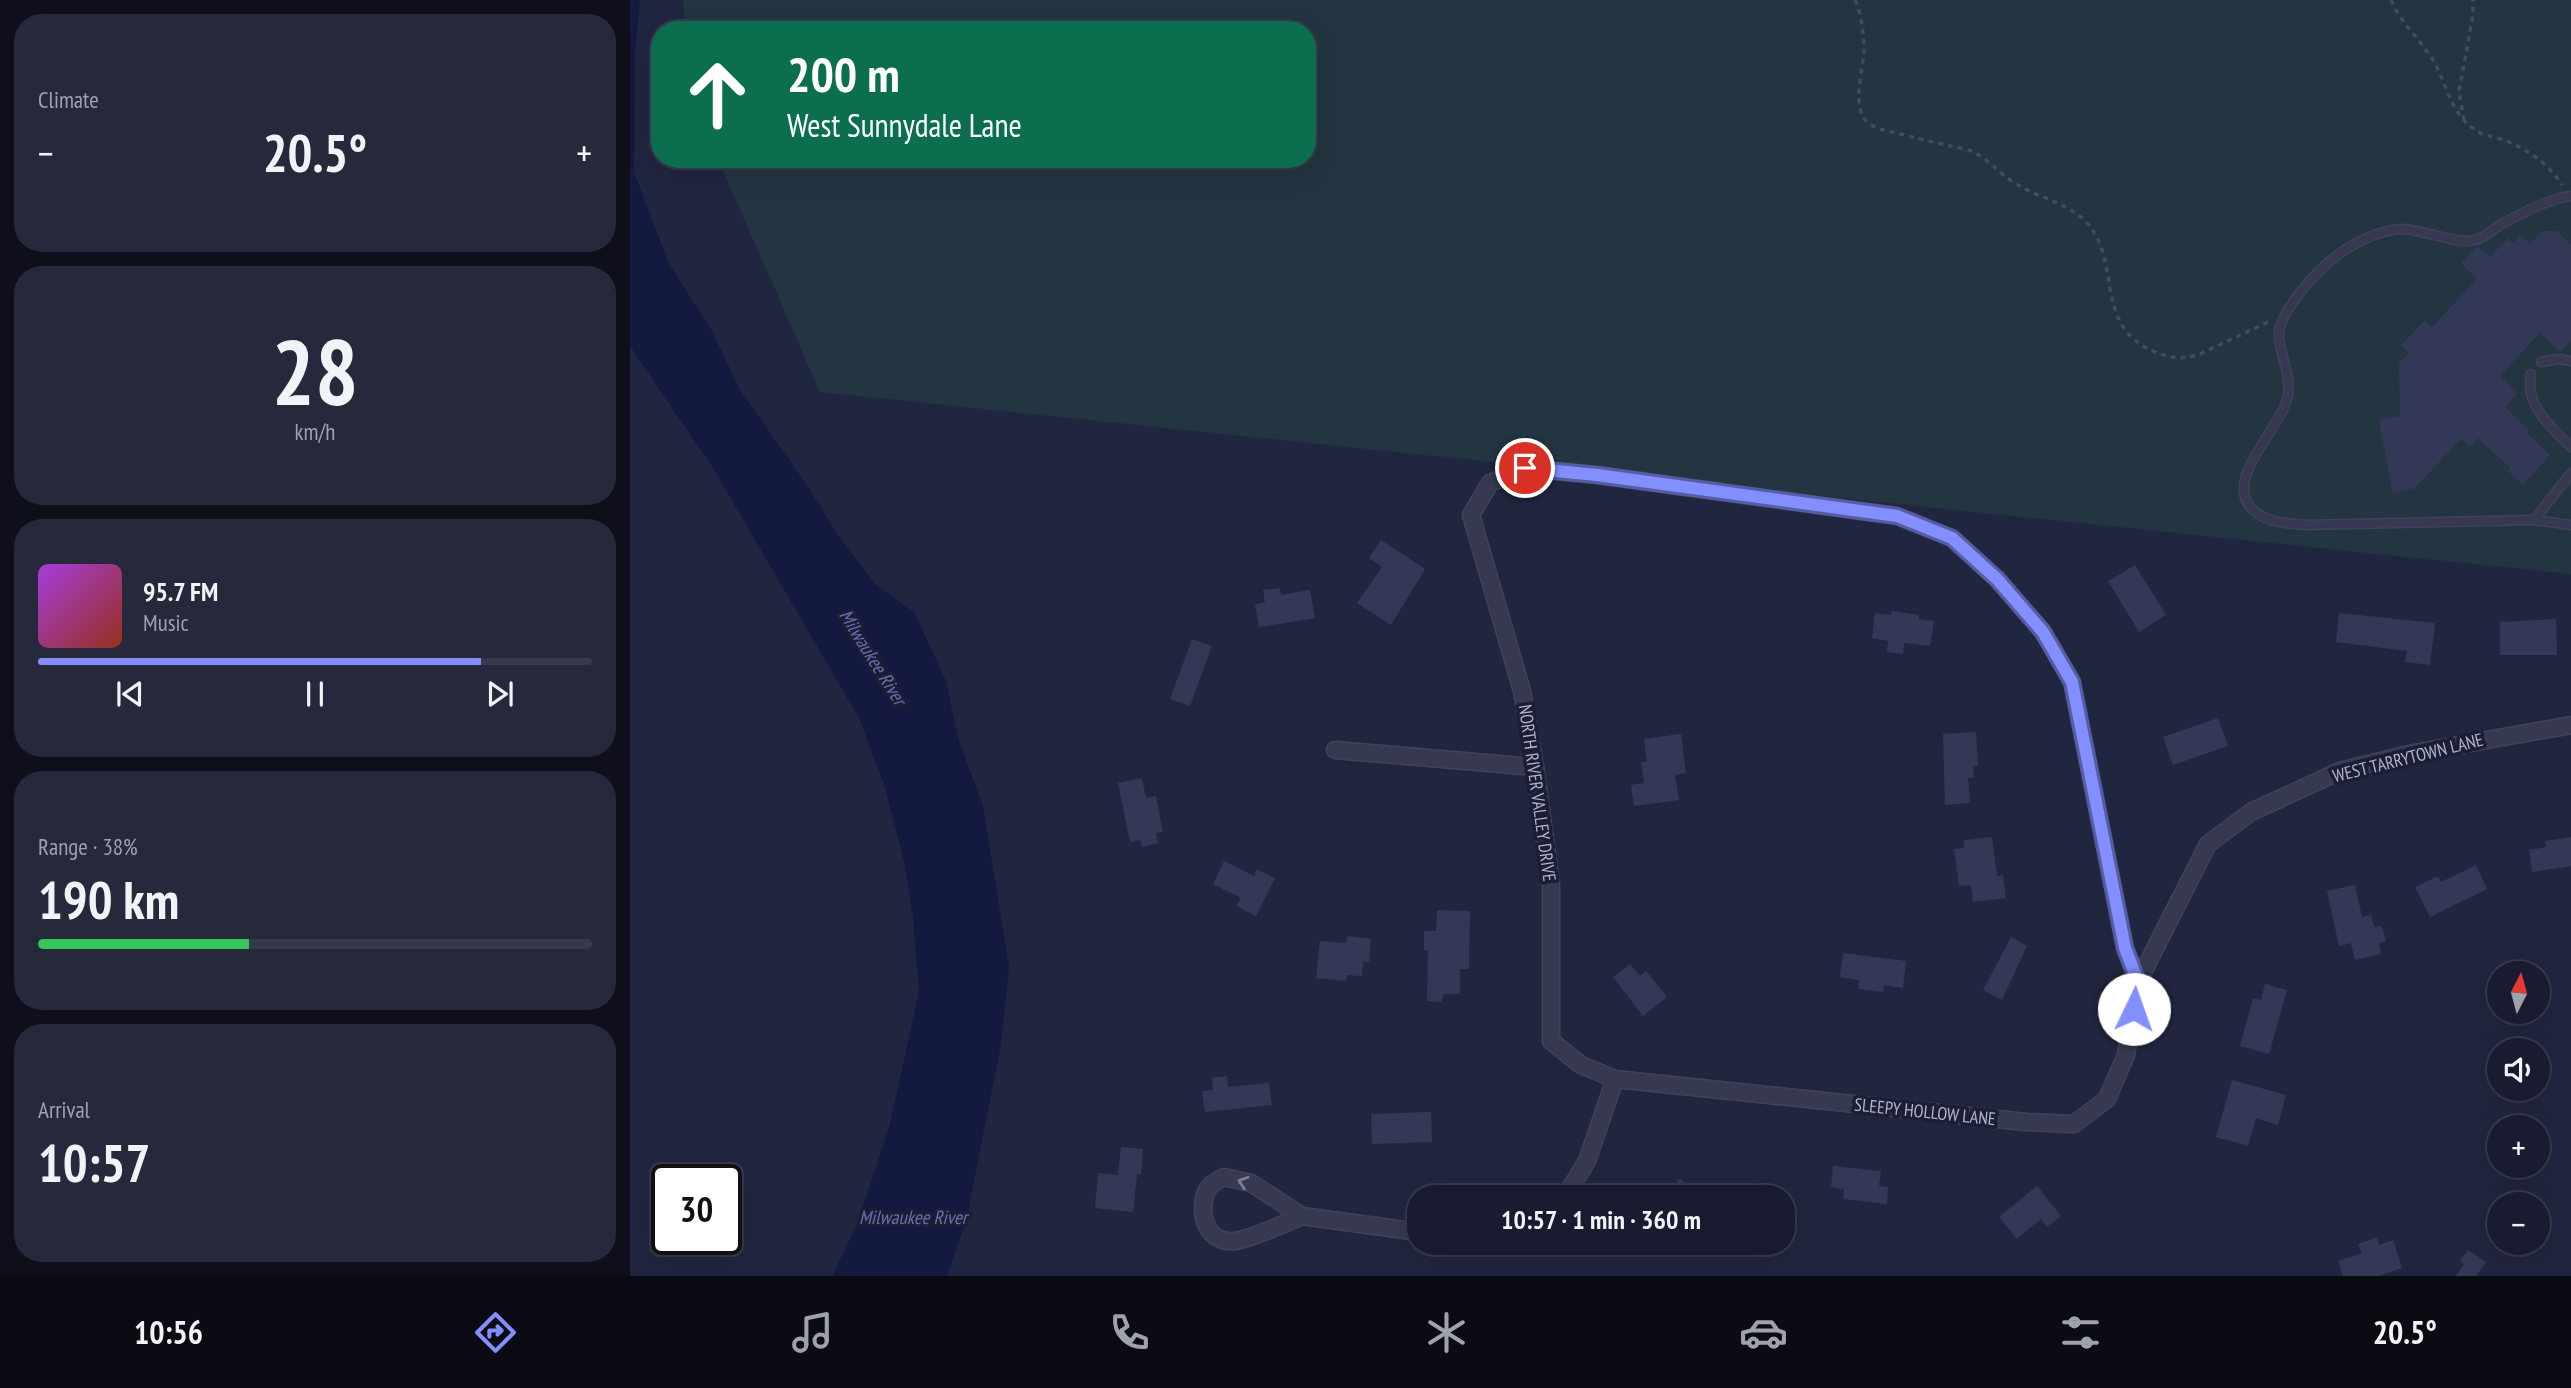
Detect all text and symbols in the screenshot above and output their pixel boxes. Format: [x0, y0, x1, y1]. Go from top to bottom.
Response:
text: 200 m [787, 42, 900, 106]
icon: ahead [672, 49, 763, 140]
text: Climate [38, 85, 99, 114]
text: West Sunnydale Lane [787, 104, 1022, 146]
text: 20.5° [263, 119, 367, 186]
text: − [38, 128, 54, 177]
text: + [576, 128, 592, 177]
text: 28 [272, 312, 359, 430]
text: km/h [295, 417, 335, 446]
pin [1495, 438, 1555, 498]
icon: arrive [1506, 449, 1544, 487]
text: 95.7 FM [143, 575, 218, 608]
water label: Milwaukee River [834, 605, 913, 712]
text: Music [143, 608, 189, 637]
icon: previous [111, 675, 149, 713]
icon: pause [296, 675, 334, 713]
icon: next [481, 675, 519, 713]
street label: NORTH RIVER VALLEY DRIVE [1514, 703, 1561, 883]
street label: WEST TARRYTOWN LANE [2330, 728, 2486, 787]
text: Range · 38% [38, 832, 138, 861]
text: 190 km [38, 866, 179, 933]
north arrow [2487, 961, 2550, 1024]
map controls [2487, 961, 2550, 1255]
position arrow [2097, 972, 2171, 1046]
button: sound [2487, 1038, 2550, 1101]
street label: SLEEPY HOLLOW LANE [1853, 1093, 1997, 1130]
text: Arrival [38, 1095, 90, 1124]
button: + [2487, 1115, 2550, 1178]
text: 10:57 [38, 1129, 150, 1196]
speed limit sign: 30 [651, 1164, 742, 1255]
one-way arrow [1238, 1176, 1250, 1191]
button: − [2487, 1192, 2550, 1255]
text: 10:57 · 1 min · 360 m [1501, 1203, 1701, 1236]
water label: Milwaukee River [859, 1205, 970, 1229]
icon: directions [471, 1308, 520, 1357]
icon: music [788, 1308, 837, 1357]
icon: phone [1105, 1308, 1154, 1357]
icon: climate [1422, 1308, 1471, 1357]
icon: car [1739, 1308, 1788, 1357]
icon: filters [2056, 1308, 2105, 1357]
text: 10:56 [134, 1311, 203, 1353]
text: 20.5° [2373, 1311, 2437, 1353]

